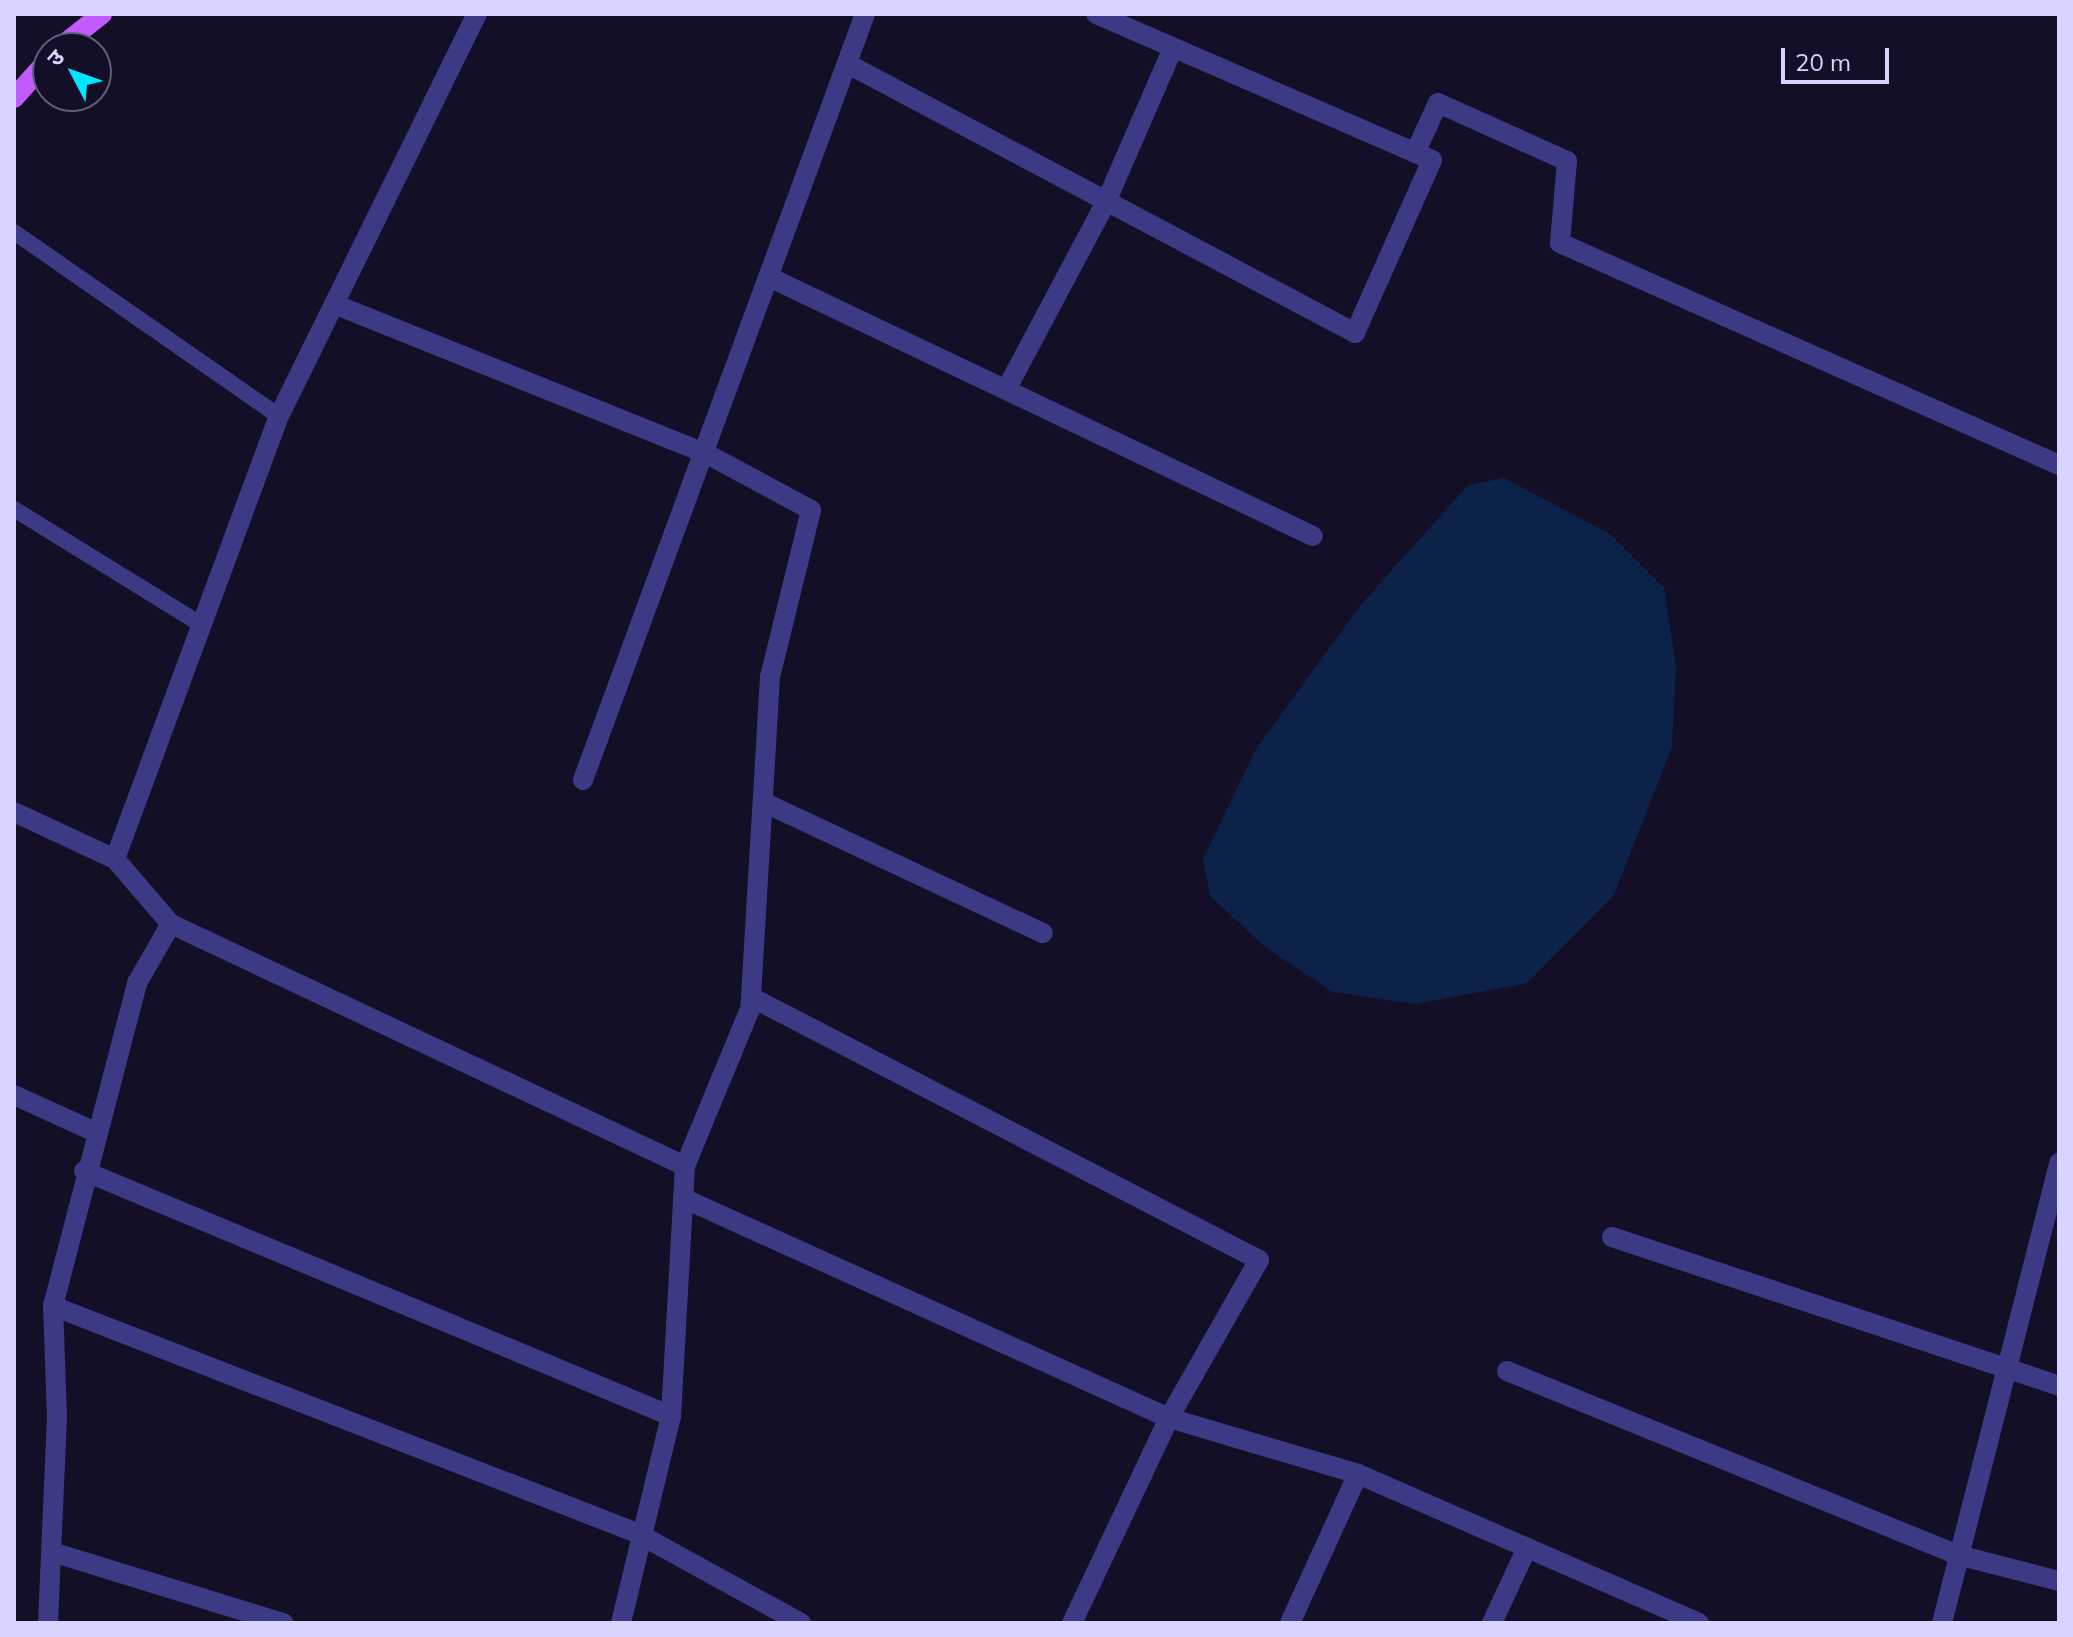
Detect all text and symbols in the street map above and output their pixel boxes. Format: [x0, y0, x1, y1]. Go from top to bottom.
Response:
north arrow [32, 32, 112, 112]
scale bar [1785, 32, 1893, 82]
text: उ [41, 44, 70, 72]
text: 20 m [1795, 47, 1851, 77]

